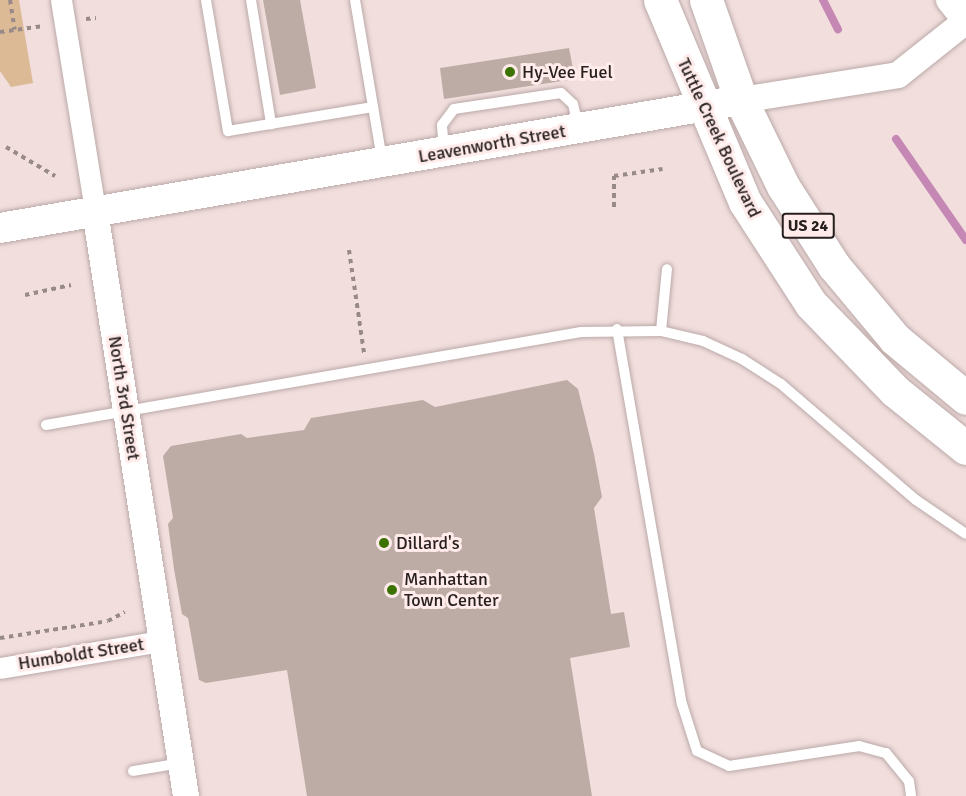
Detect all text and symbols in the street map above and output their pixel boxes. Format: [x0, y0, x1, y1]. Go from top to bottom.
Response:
street label: Tuttle Creek Boulevard [673, 55, 765, 221]
place label: Hy-Vee Fuel [522, 61, 613, 83]
marker: Hy-Vee Fuel [503, 65, 517, 79]
street label: Leavenworth Street [417, 120, 567, 168]
road number: US 24 [781, 213, 835, 239]
street label: North 3rd Street [104, 334, 144, 462]
place label: Dillard's [396, 532, 460, 554]
marker: Dillard's [377, 536, 391, 550]
place label: Manhattan Town Center [404, 569, 499, 612]
marker: Manhattan Town Center [385, 583, 399, 597]
street label: Humboldt Street [17, 633, 145, 675]

